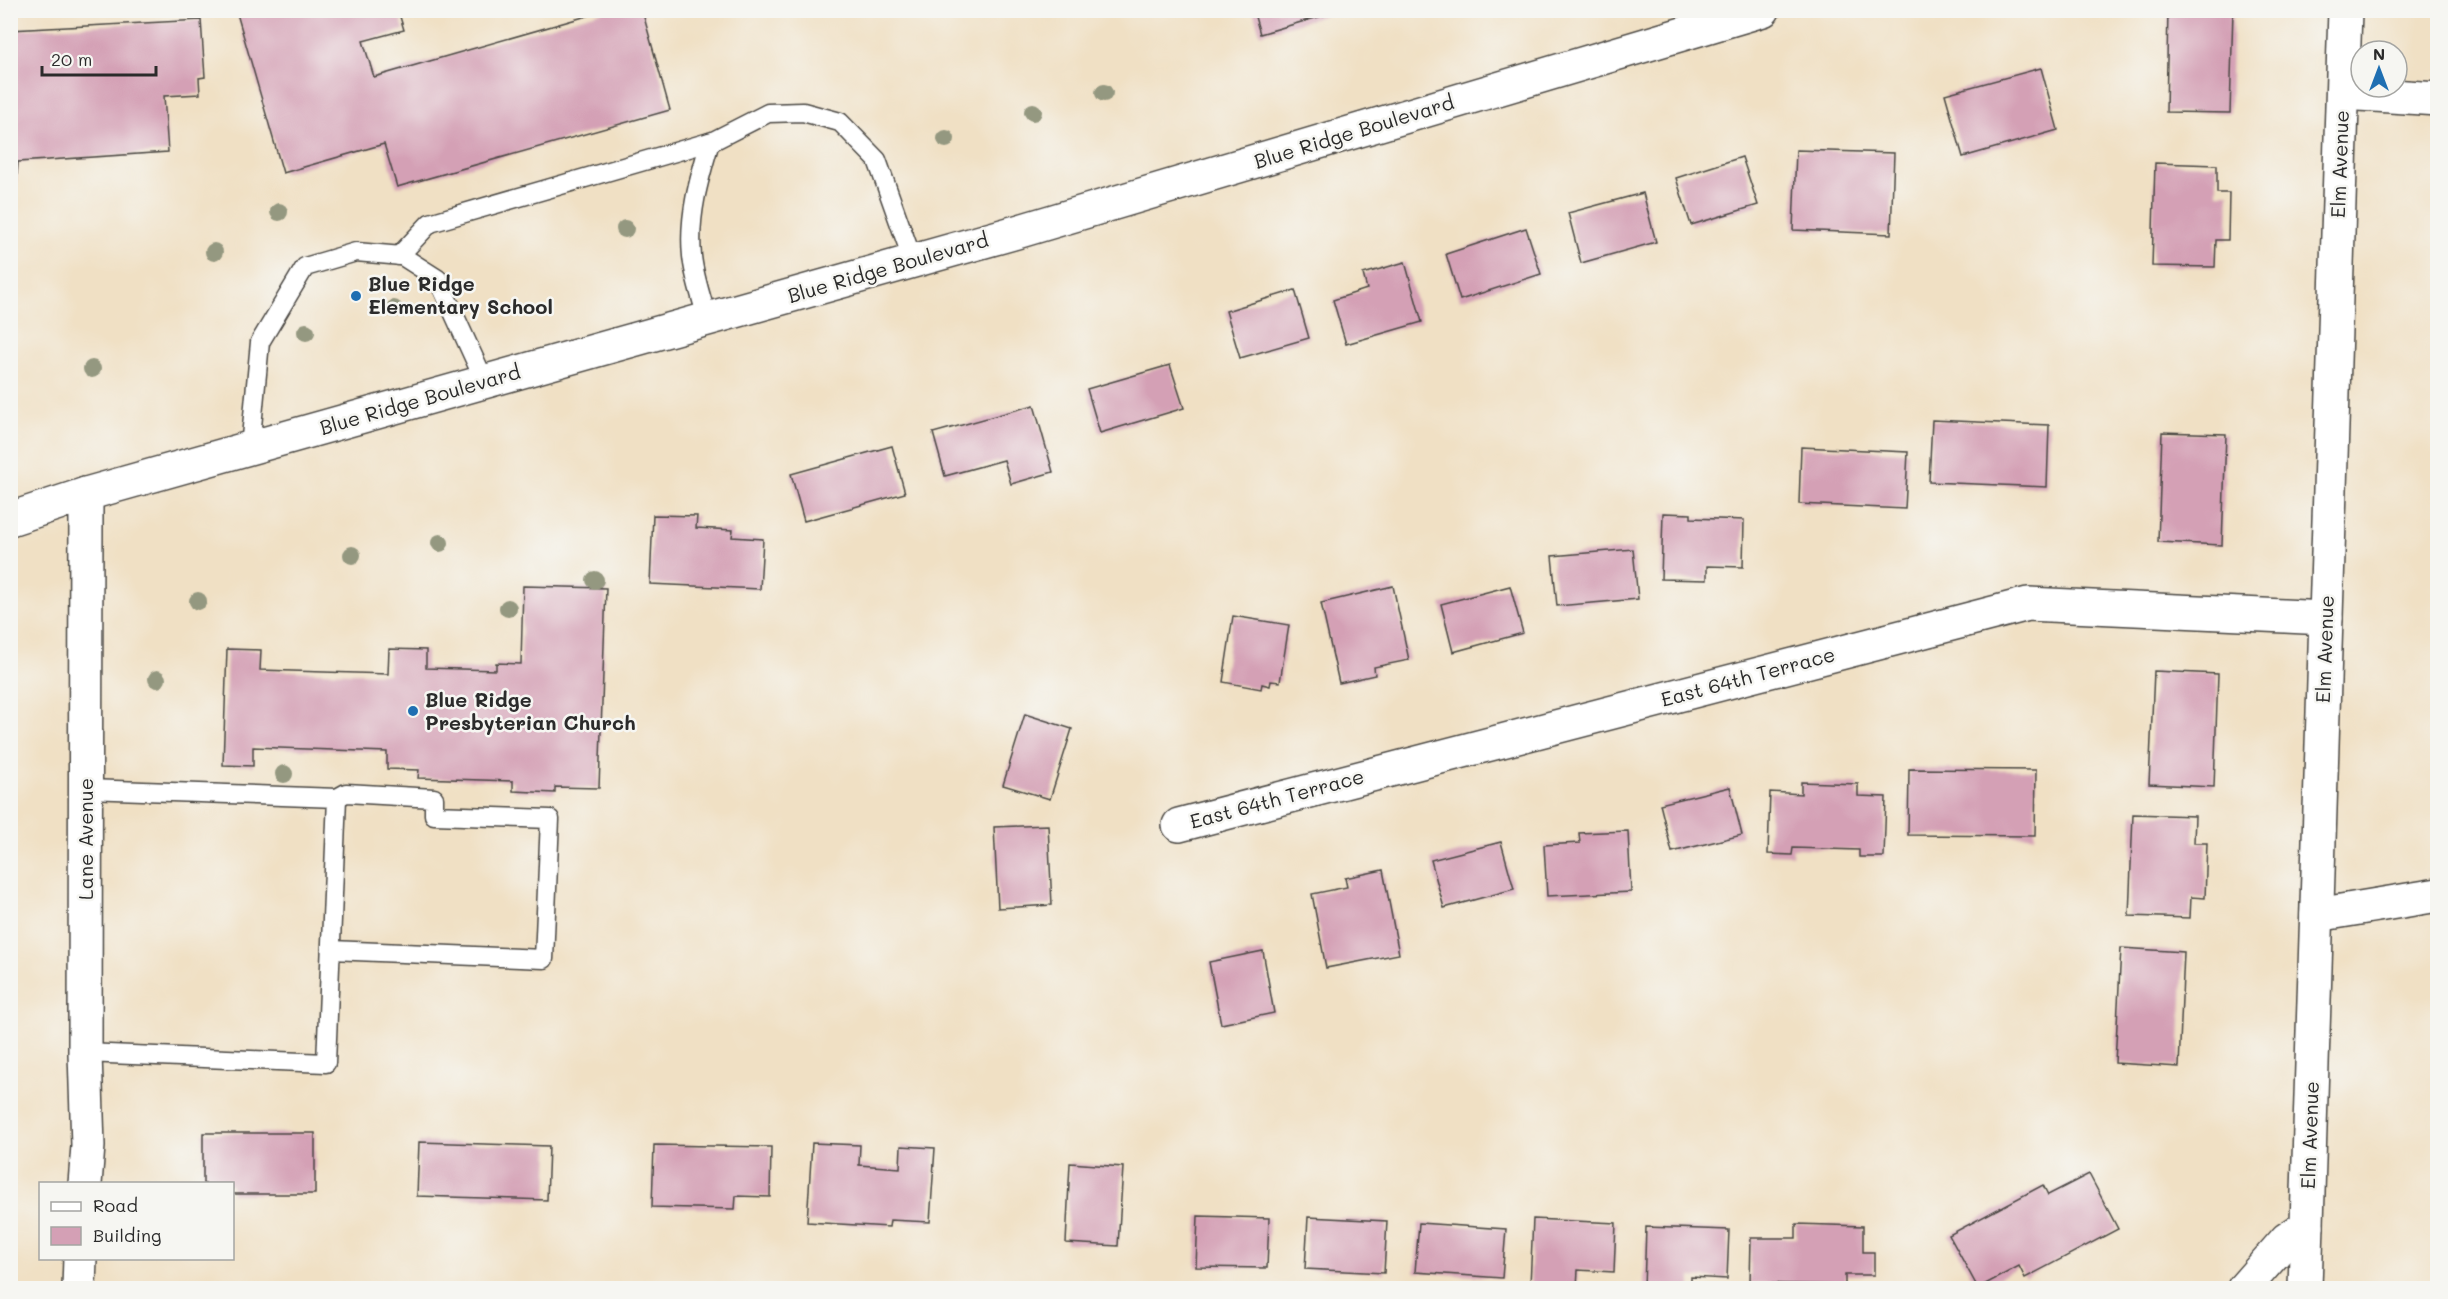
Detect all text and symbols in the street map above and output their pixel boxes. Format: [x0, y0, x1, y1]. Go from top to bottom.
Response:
scale bar [42, 39, 156, 77]
north arrow [2349, 39, 2409, 99]
text: N [2373, 43, 2385, 64]
text: 20 m [51, 47, 92, 71]
street label: Blue Ridge Boulevard [1251, 88, 1457, 174]
street label: Elm Avenue [2324, 110, 2354, 218]
street label: Blue Ridge Boulevard [784, 226, 991, 308]
place label: Blue Ridge Elementary School [368, 270, 553, 319]
marker: Blue Ridge Elementary School [349, 289, 363, 303]
street label: Blue Ridge Boulevard [316, 358, 523, 440]
street label: Elm Avenue [2309, 595, 2339, 703]
street label: East 64th Terrace [1658, 640, 1838, 712]
place label: Blue Ridge Presbyterian Church [425, 686, 636, 735]
marker: Blue Ridge Presbyterian Church [406, 704, 420, 718]
street label: East 64th Terrace [1187, 762, 1367, 834]
street label: Lane Avenue [72, 778, 98, 900]
street label: Elm Avenue [2294, 1081, 2324, 1189]
legend [39, 1182, 234, 1260]
text: Road [93, 1193, 138, 1217]
text: Building [93, 1223, 161, 1247]

